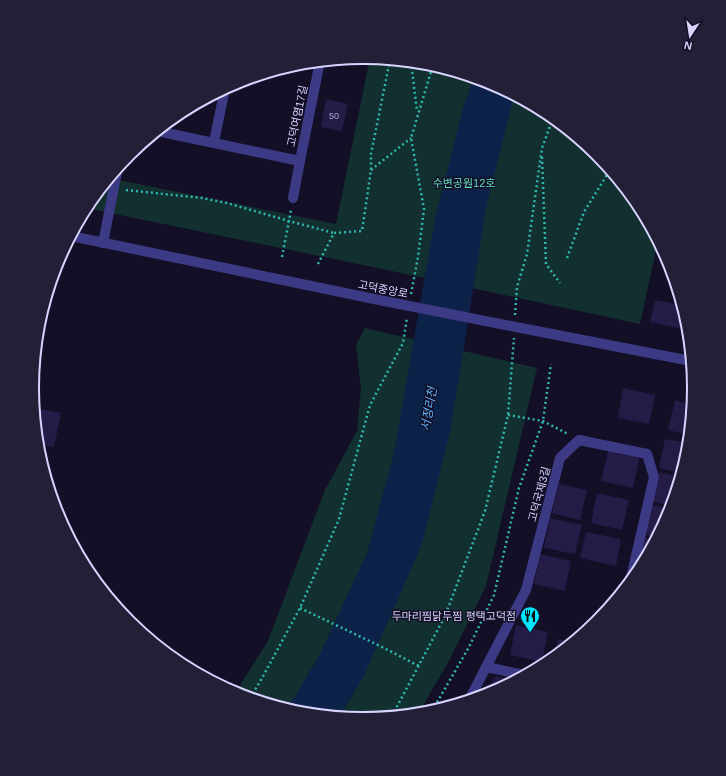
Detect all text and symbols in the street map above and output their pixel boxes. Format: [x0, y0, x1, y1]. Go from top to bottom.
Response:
north arrow [670, 16, 710, 56]
text: N [683, 39, 693, 52]
street label: 고덕여염17길 [285, 84, 309, 148]
house number: 50 [329, 111, 339, 121]
park label: 수변공원12호 [433, 177, 495, 189]
street label: 고덕중앙로 [357, 278, 409, 300]
water label: 서정리천 [418, 384, 440, 432]
street label: 고덕국제3길 [526, 465, 552, 523]
restaurant icon: 두마리찜닭두찜 평택고덕점 [519, 605, 541, 633]
place label: 두마리찜닭두찜 평택고덕점 [392, 610, 516, 622]

